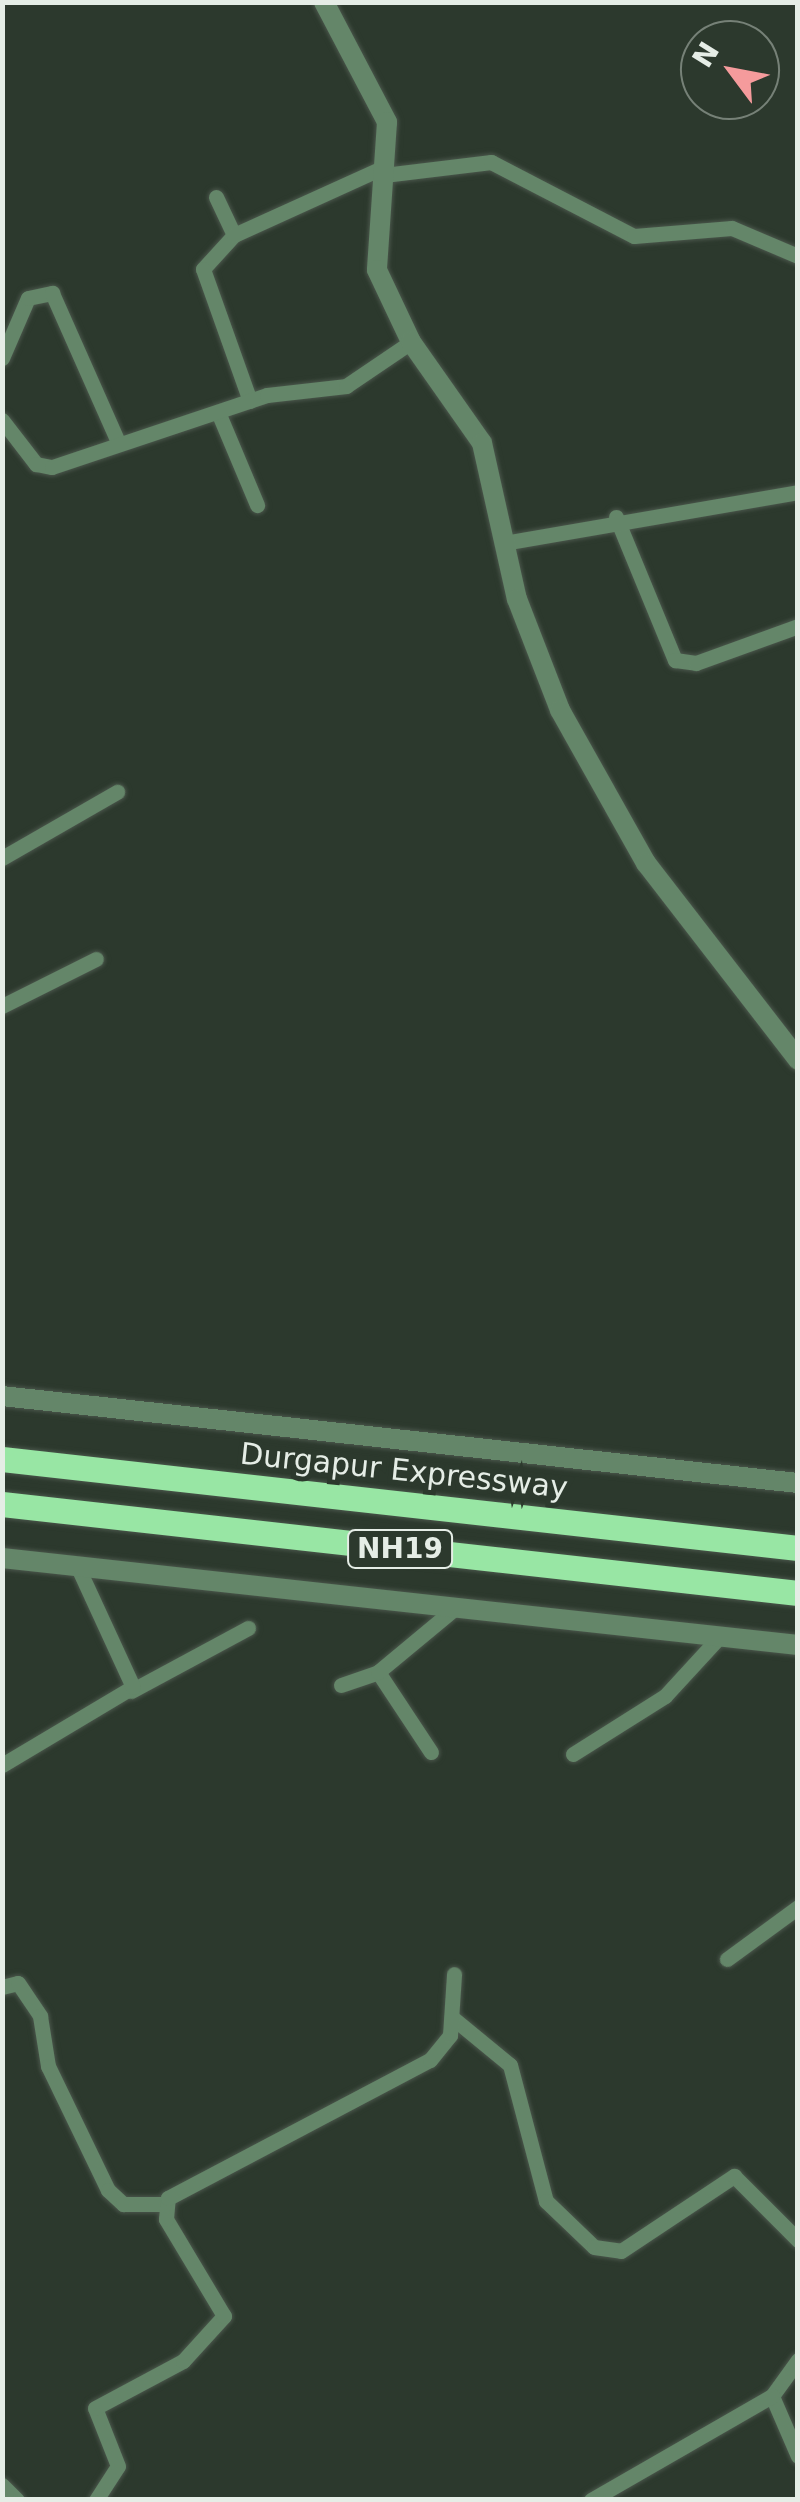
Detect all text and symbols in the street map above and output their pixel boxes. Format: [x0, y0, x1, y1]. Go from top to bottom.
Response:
north arrow [680, 20, 780, 120]
text: N [686, 36, 726, 74]
street label: Durgapur Expressway [238, 1436, 570, 1506]
road number: NH19 [345, 1526, 455, 1572]

